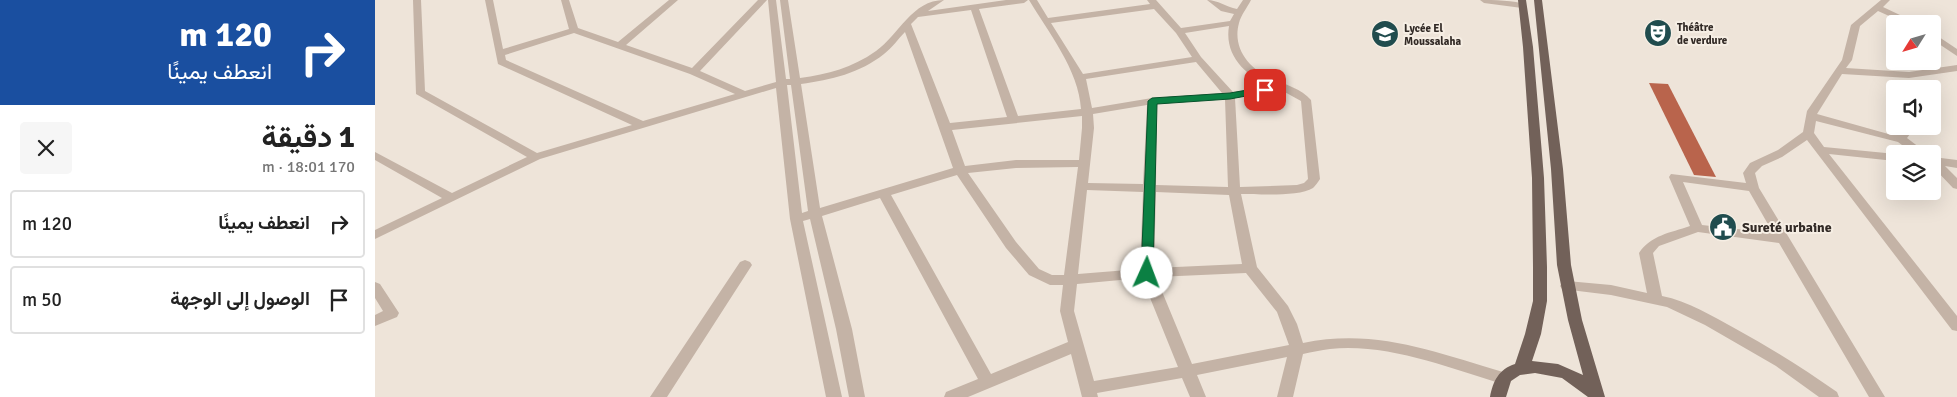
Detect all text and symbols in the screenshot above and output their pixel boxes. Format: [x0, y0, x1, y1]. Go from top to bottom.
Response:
text: 120 m [179, 13, 272, 56]
north arrow [1886, 15, 1941, 70]
map controls [1886, 15, 1941, 200]
theatre icon: Théâtre de verdure [1643, 18, 1673, 48]
school or university icon: Lycée El Moussalaha [1370, 19, 1400, 49]
icon: right [290, 20, 355, 85]
place label: Théâtre de verdure [1677, 21, 1728, 47]
place label: Lycée El Moussalaha [1404, 22, 1461, 48]
text: انعطف يمينًا [167, 58, 272, 85]
pin [1244, 69, 1286, 111]
icon: arrive [1251, 76, 1279, 104]
button: sound [1886, 80, 1941, 135]
text: 1 دقيقة [261, 119, 355, 156]
button: close [20, 122, 72, 174]
button: layers [1886, 145, 1941, 200]
text: 170 m · 18:01 [262, 157, 355, 177]
icon: right [325, 210, 353, 238]
text: انعطف يمينًا [218, 211, 310, 235]
text: 120 m [22, 212, 72, 236]
public building icon: Sureté urbaine [1708, 212, 1738, 242]
place label: Sureté urbaine [1742, 219, 1832, 236]
position arrow [1120, 246, 1172, 298]
icon: arrive [325, 286, 353, 314]
text: الوصول إلى الوجهة [170, 287, 310, 311]
text: 50 m [22, 288, 62, 312]

